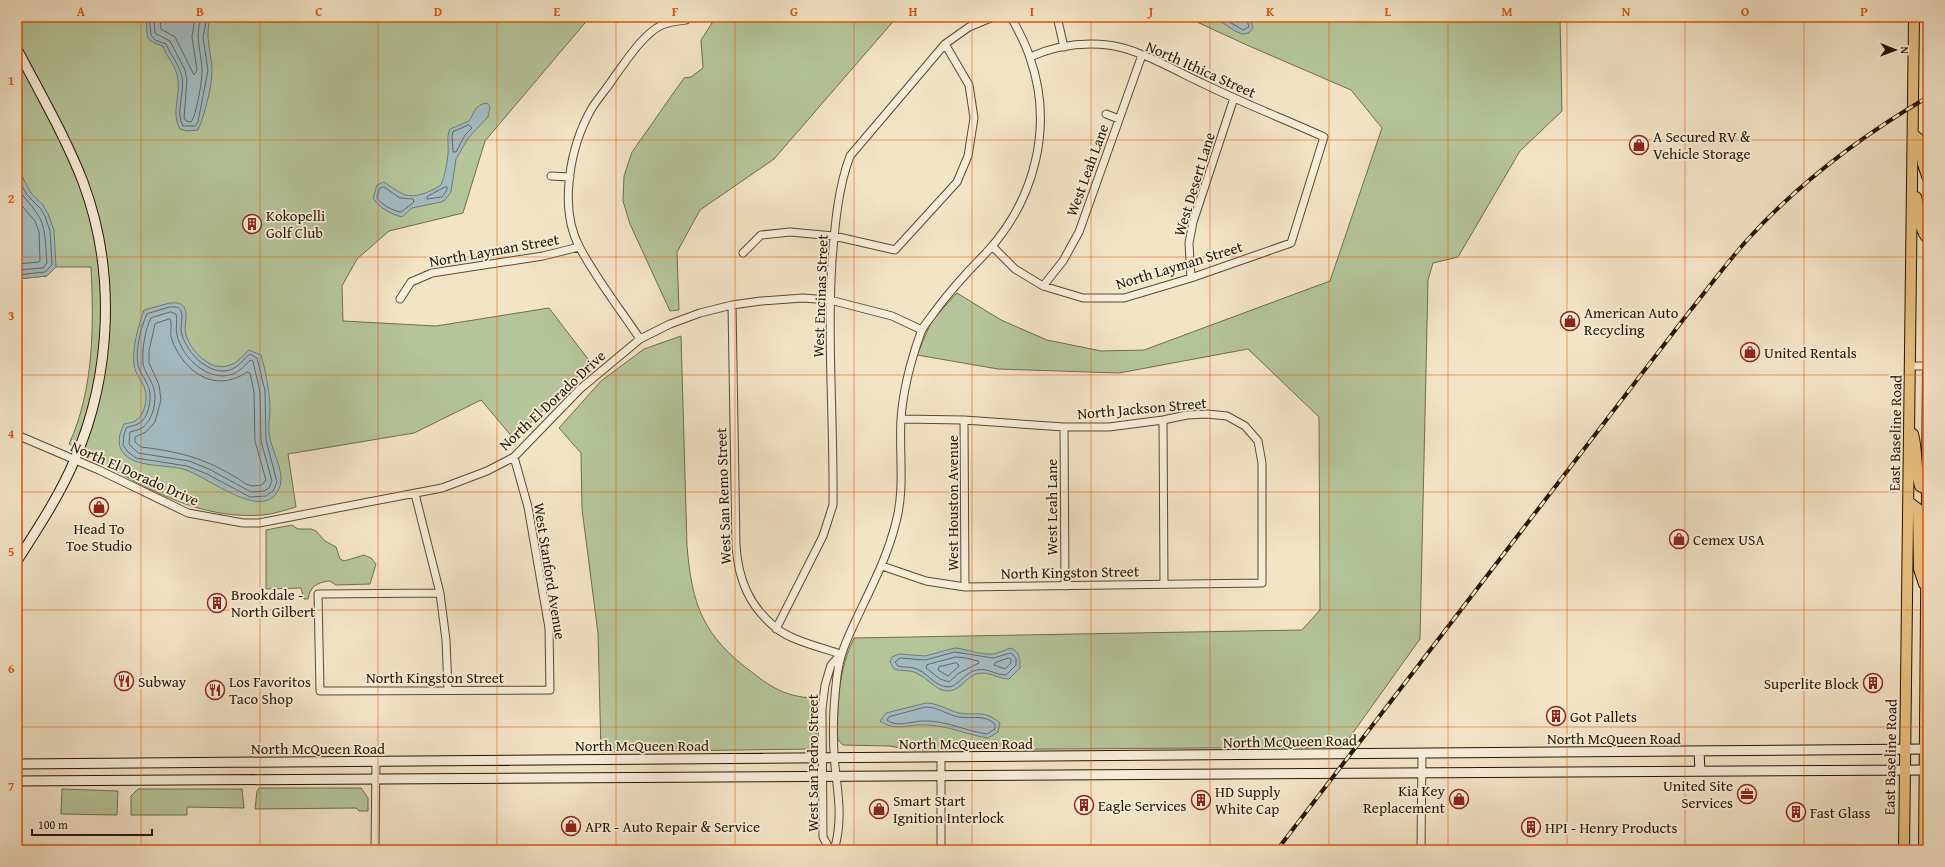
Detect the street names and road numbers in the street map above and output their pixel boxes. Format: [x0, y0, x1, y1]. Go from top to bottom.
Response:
street label: North Ithica Street [1143, 35, 1260, 103]
street label: West Leah Lane [1061, 121, 1113, 219]
street label: West Desert Lane [1168, 130, 1220, 238]
street label: North Layman Street [427, 228, 561, 272]
street label: West Encinas Street [807, 233, 833, 358]
street label: North Layman Street [1113, 236, 1246, 294]
street label: North El Dorado Drive [494, 345, 610, 455]
street label: East Baseline Road [1883, 375, 1907, 491]
street label: North Jackson Street [1076, 392, 1208, 424]
street label: West San Remo Street [710, 427, 736, 565]
street label: North El Dorado Drive [68, 435, 202, 511]
street label: West Houston Avenue [942, 435, 963, 571]
street label: West Leah Lane [1041, 459, 1062, 555]
street label: West Stanford Avenue [529, 501, 571, 641]
street label: North Kingston Street [1001, 560, 1140, 584]
street label: North Kingston Street [366, 667, 505, 688]
street label: West San Pedro Street [802, 693, 823, 832]
street label: East Baseline Road [1878, 699, 1902, 815]
street label: North McQueen Road [1547, 728, 1681, 749]
street label: North McQueen Road [1223, 729, 1357, 753]
street label: North McQueen Road [899, 733, 1033, 754]
street label: North McQueen Road [575, 735, 709, 756]
street label: North McQueen Road [251, 738, 385, 759]

